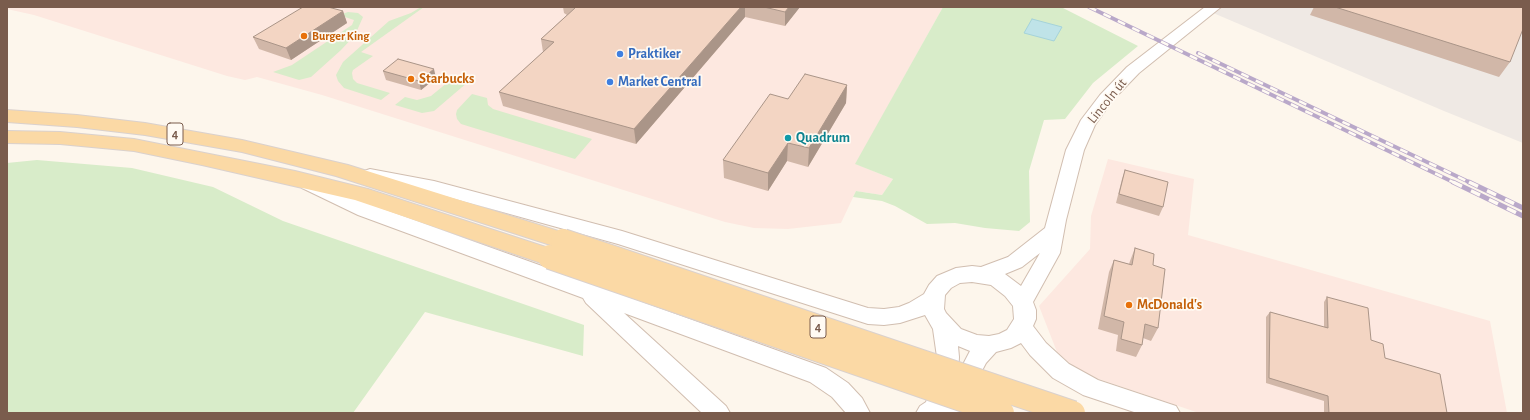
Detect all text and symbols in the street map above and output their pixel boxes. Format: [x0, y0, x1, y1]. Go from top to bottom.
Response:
place label: Burger King [312, 29, 369, 43]
marker: Burger King [299, 31, 309, 41]
place label: Praktiker [628, 46, 681, 62]
marker: Praktiker [615, 49, 625, 59]
place label: Starbucks [419, 71, 474, 87]
marker: Starbucks [406, 74, 416, 84]
place label: Market Central [618, 74, 701, 90]
street label: Lincoln út [1084, 75, 1130, 127]
marker: Market Central [605, 77, 615, 87]
road number: 4 [167, 123, 183, 145]
place label: Quadrum [796, 130, 850, 146]
marker: Quadrum [783, 133, 793, 143]
place label: McDonald's [1137, 297, 1202, 313]
marker: McDonald's [1124, 300, 1134, 310]
road number: 4 [810, 316, 826, 338]

